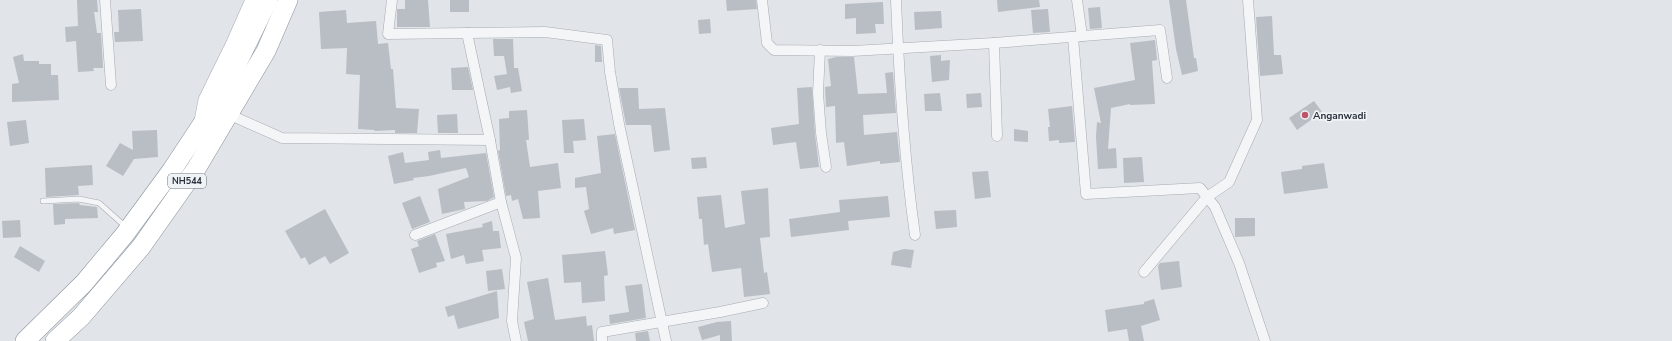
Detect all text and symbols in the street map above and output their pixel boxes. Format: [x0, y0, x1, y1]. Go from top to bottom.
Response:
place label: Anganwadi [1313, 109, 1366, 123]
marker: Anganwadi [1300, 110, 1310, 120]
road number: NH544 [168, 174, 206, 188]

